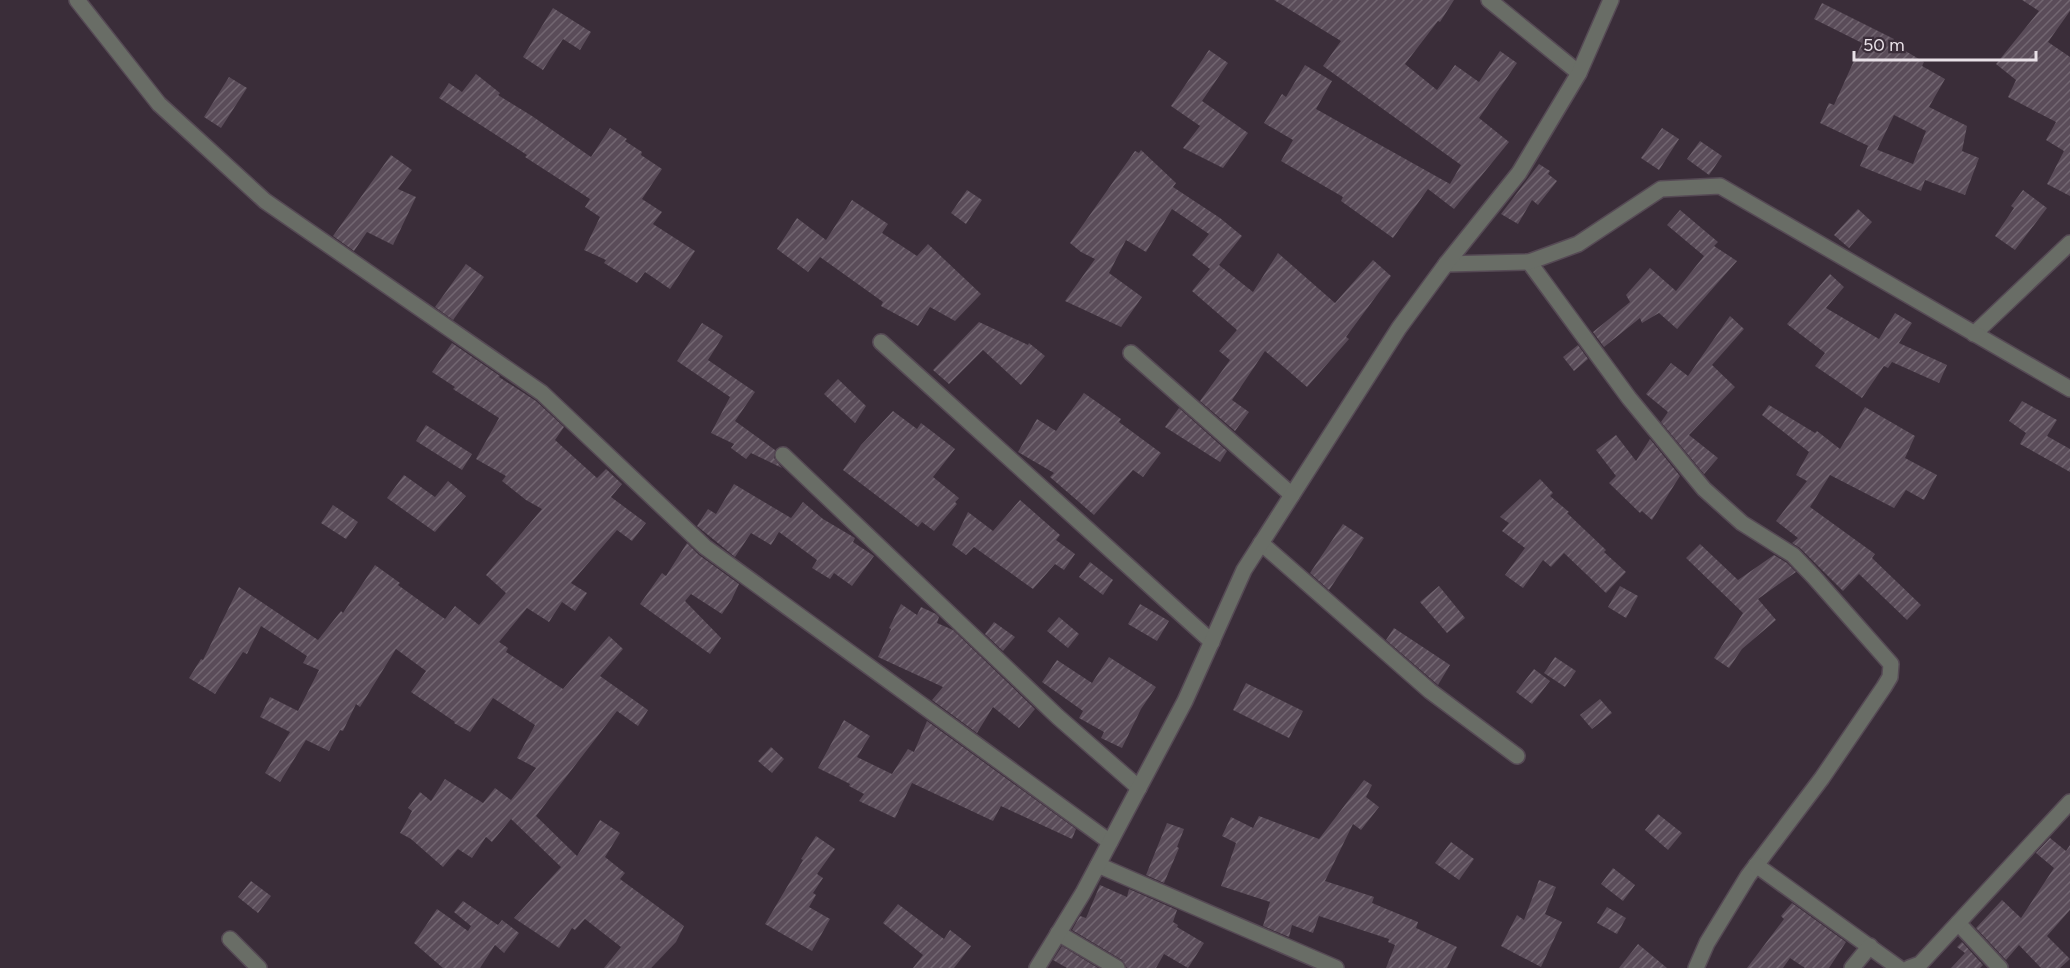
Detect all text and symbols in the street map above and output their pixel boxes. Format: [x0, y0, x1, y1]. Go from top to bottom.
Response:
scale bar [1854, 24, 2036, 62]
text: 50 m [1863, 34, 1905, 56]

